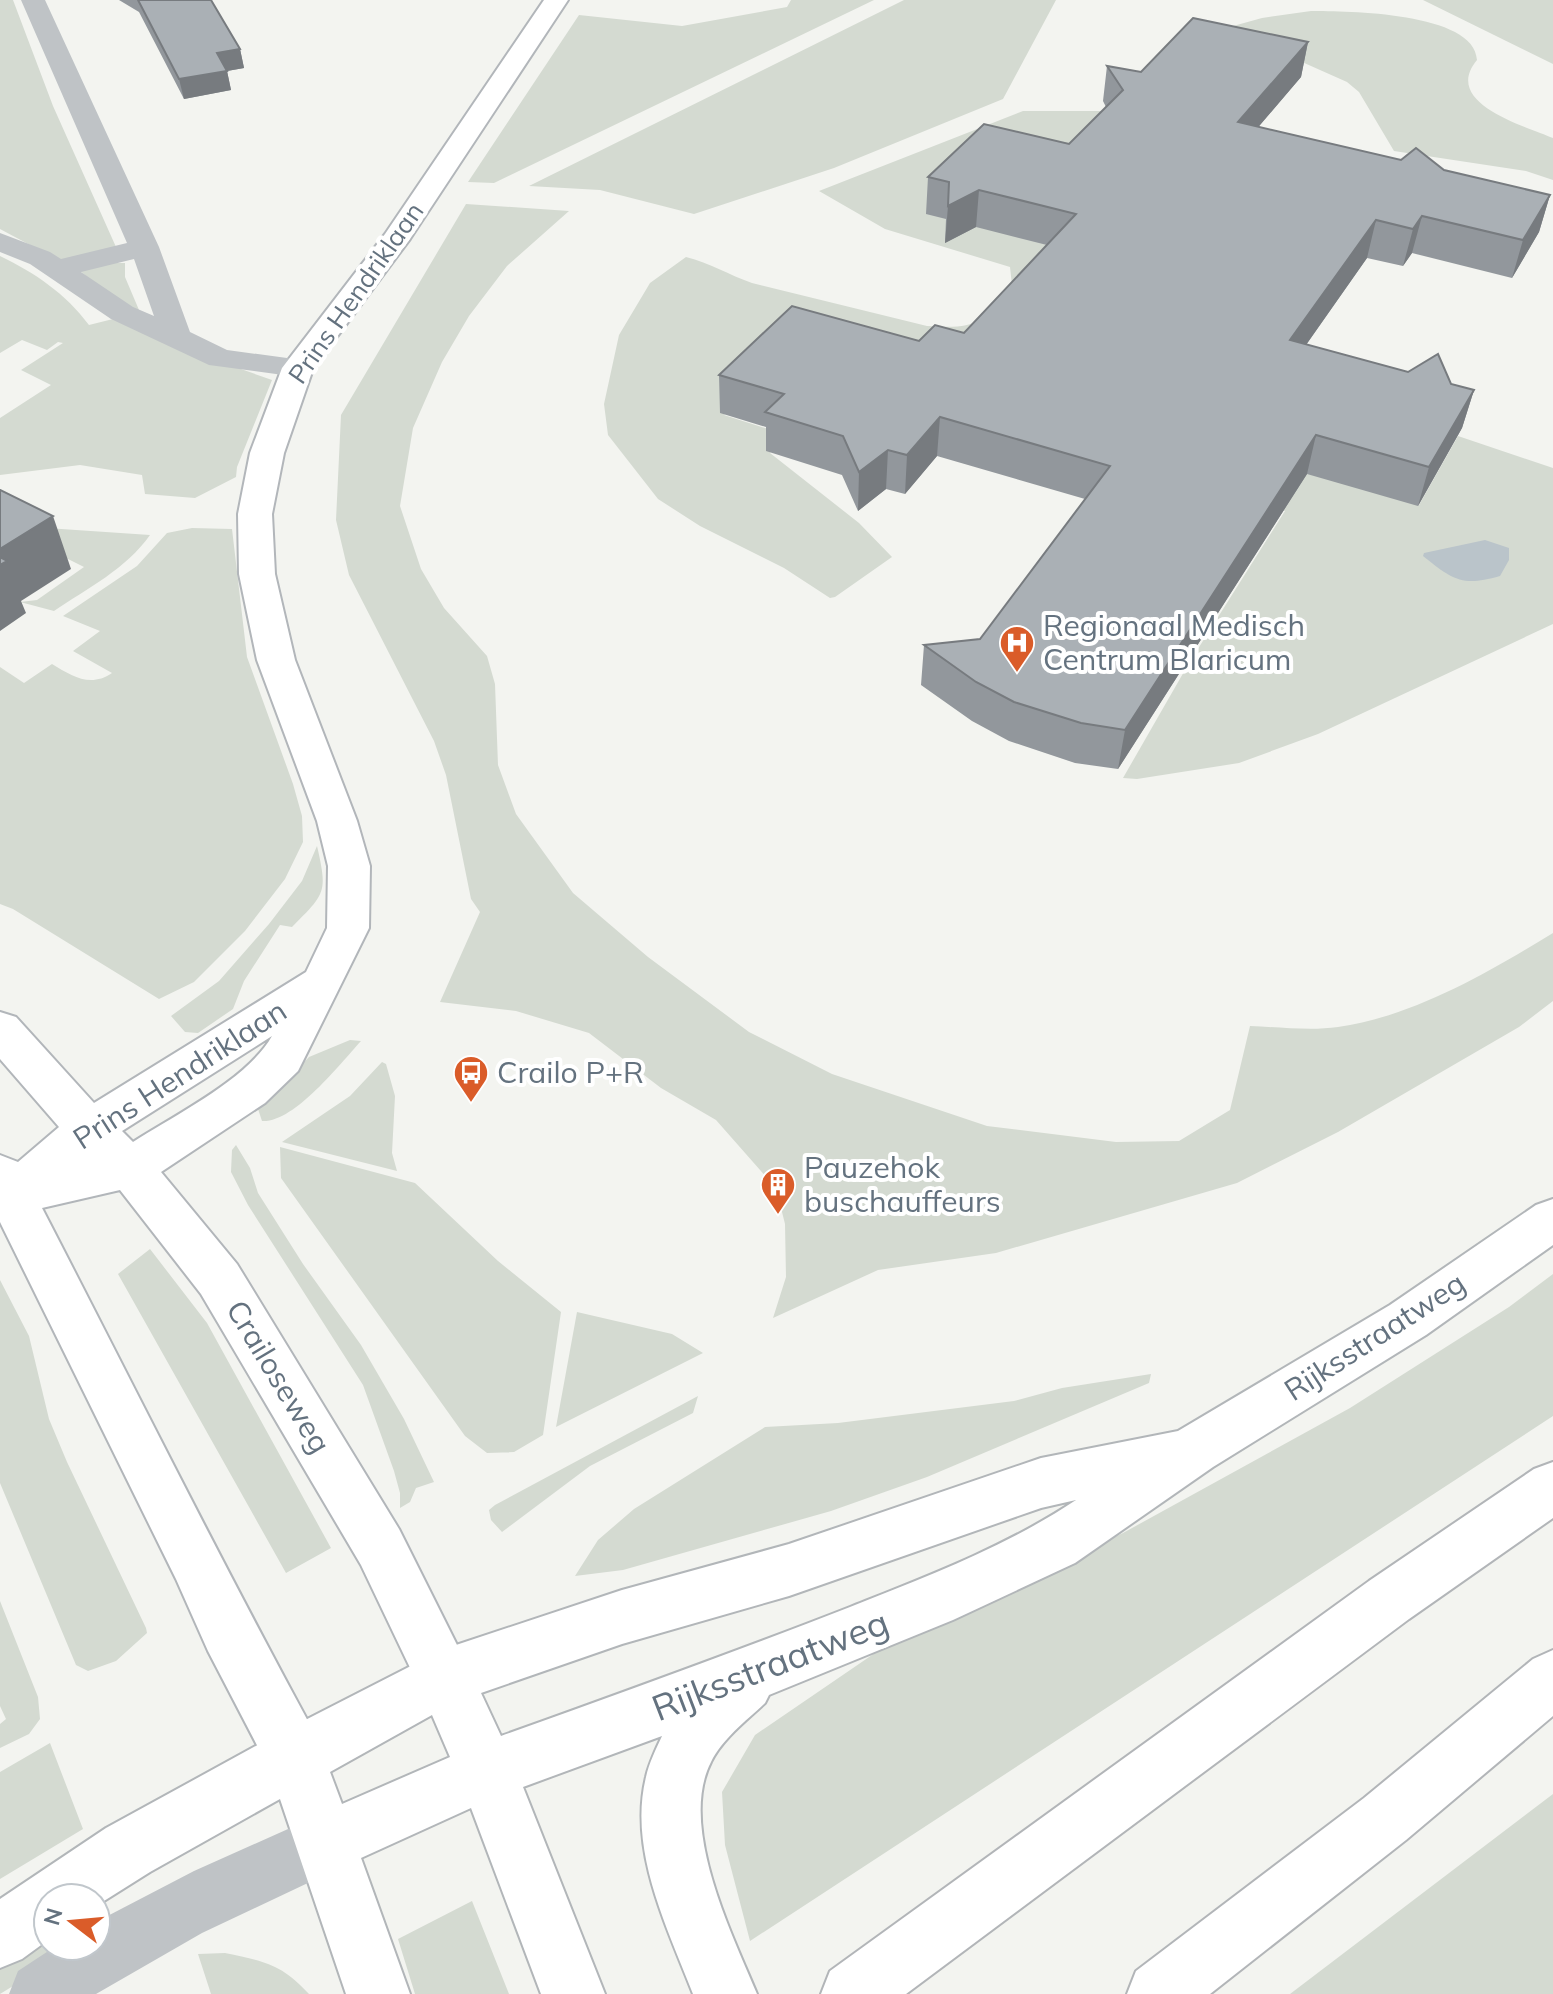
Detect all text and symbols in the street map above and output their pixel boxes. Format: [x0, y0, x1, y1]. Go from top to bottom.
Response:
street label: Prins Hendriklaan [281, 196, 430, 390]
place label: Regionaal Medisch Centrum Blaricum [1043, 606, 1305, 678]
hospital icon: Regionaal Medisch Centrum Blaricum [998, 624, 1036, 674]
street label: Prins Hendriklaan [66, 991, 293, 1157]
place label: Crailo P+R [497, 1053, 644, 1091]
bus stop icon: Crailo P+R [452, 1054, 490, 1104]
place label: Pauzehok buschauffeurs [804, 1148, 1001, 1220]
building icon: Pauzehok buschauffeurs [759, 1166, 797, 1216]
street label: Rijksstraatweg [1277, 1264, 1472, 1409]
street label: Crailoseweg [218, 1293, 339, 1460]
street label: Rijksstraatweg [645, 1599, 894, 1730]
north arrow [32, 1882, 112, 1962]
text: N [37, 1905, 69, 1928]

